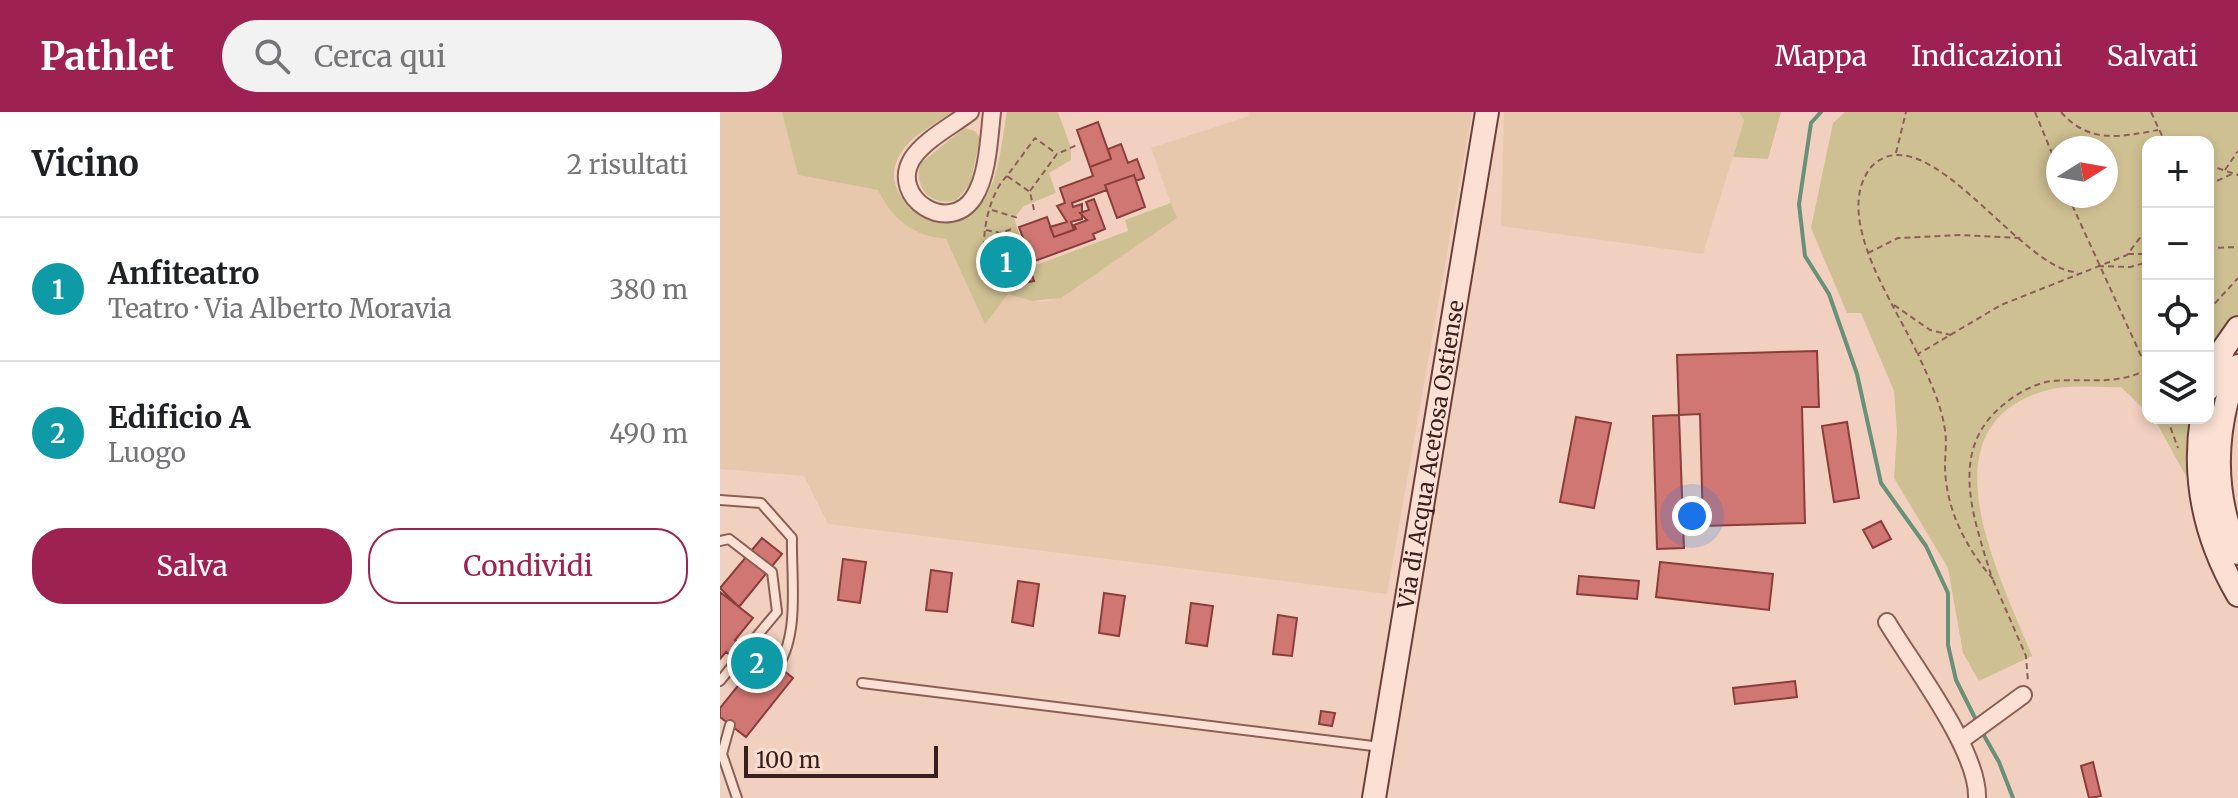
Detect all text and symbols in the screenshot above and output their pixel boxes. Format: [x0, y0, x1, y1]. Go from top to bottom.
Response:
search box [222, 20, 782, 92]
text: Pathlet [40, 33, 174, 80]
icon: search [250, 34, 294, 78]
text: Cerca qui [314, 37, 446, 75]
text: Mappa [1775, 38, 1867, 74]
text: Indicazioni [1911, 38, 2063, 74]
text: Salvati [2107, 38, 2198, 74]
north arrow [2046, 136, 2118, 208]
map controls [2142, 136, 2214, 424]
button: + [2142, 136, 2214, 208]
text: Vicino [32, 143, 139, 185]
text: 2 risultati [567, 148, 688, 181]
button: − [2142, 208, 2214, 280]
pin: 1 [980, 232, 1032, 292]
text: Anfiteatro [108, 254, 259, 292]
text: 1 [52, 273, 64, 306]
text: 380 m [609, 273, 688, 306]
button: locate [2142, 280, 2214, 352]
text: Teatro · Via Alberto Moravia [108, 292, 452, 325]
street label: Via di Acqua Acetosa Ostiense [1391, 298, 1470, 612]
button: layers [2142, 352, 2214, 424]
text: Edificio A [108, 398, 250, 436]
text: 2 [50, 417, 66, 450]
text: 490 m [609, 417, 688, 450]
text: Luogo [108, 436, 186, 469]
your location [1672, 496, 1712, 536]
button: Salva [32, 528, 352, 604]
button: Condividi [368, 528, 688, 604]
pin: 2 [731, 633, 783, 693]
scale bar [744, 742, 938, 778]
text: 100 m [756, 746, 821, 774]

